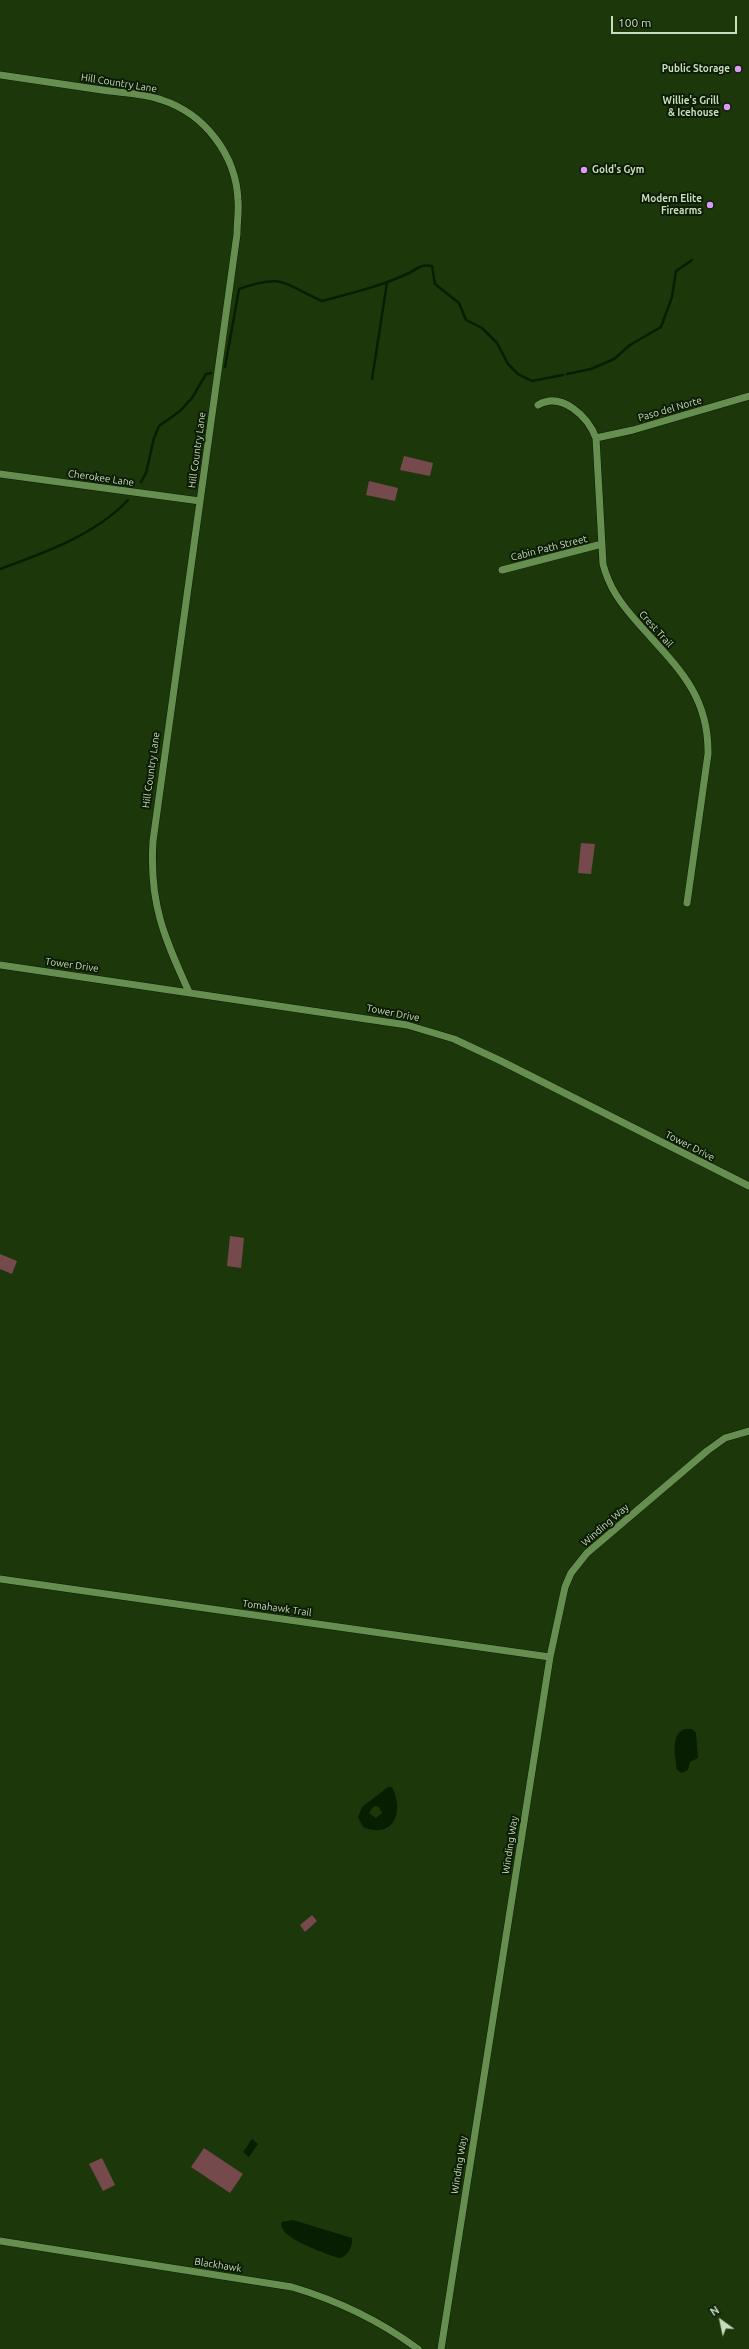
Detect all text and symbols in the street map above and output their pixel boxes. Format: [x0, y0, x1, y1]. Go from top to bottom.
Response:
scale bar [613, 8, 739, 34]
text: 100 m [618, 16, 651, 29]
place label: Public Storage [662, 63, 730, 75]
marker: Public Storage [733, 64, 743, 74]
street label: Hill Country Lane [80, 71, 158, 95]
place label: Willie's Grill & Icehouse [662, 95, 719, 118]
marker: Willie's Grill & Icehouse [722, 102, 732, 112]
place label: Gold's Gym [592, 164, 644, 176]
marker: Gold's Gym [579, 165, 589, 175]
place label: Modern Elite Firearms [641, 193, 702, 216]
marker: Modern Elite Firearms [705, 200, 715, 210]
street label: Paso del Norte [637, 394, 703, 424]
street label: Hill Country Lane [186, 411, 208, 489]
street label: Cherokee Lane [67, 467, 135, 489]
street label: Cabin Path Street [509, 533, 589, 563]
street label: Crest Trail [636, 608, 676, 650]
street label: Hill Country Lane [140, 731, 162, 809]
street label: Tower Drive [44, 955, 100, 975]
street label: Tower Drive [365, 1002, 421, 1024]
street label: Tower Drive [663, 1128, 717, 1164]
street label: Winding Way [579, 1501, 631, 1549]
street label: Tomahawk Trail [242, 1597, 312, 1619]
street label: Winding Way [499, 1815, 521, 1875]
street label: Winding Way [448, 2135, 470, 2195]
street label: Blackhawk [194, 2255, 242, 2275]
north arrow [701, 2301, 741, 2341]
text: N [708, 2304, 721, 2318]

